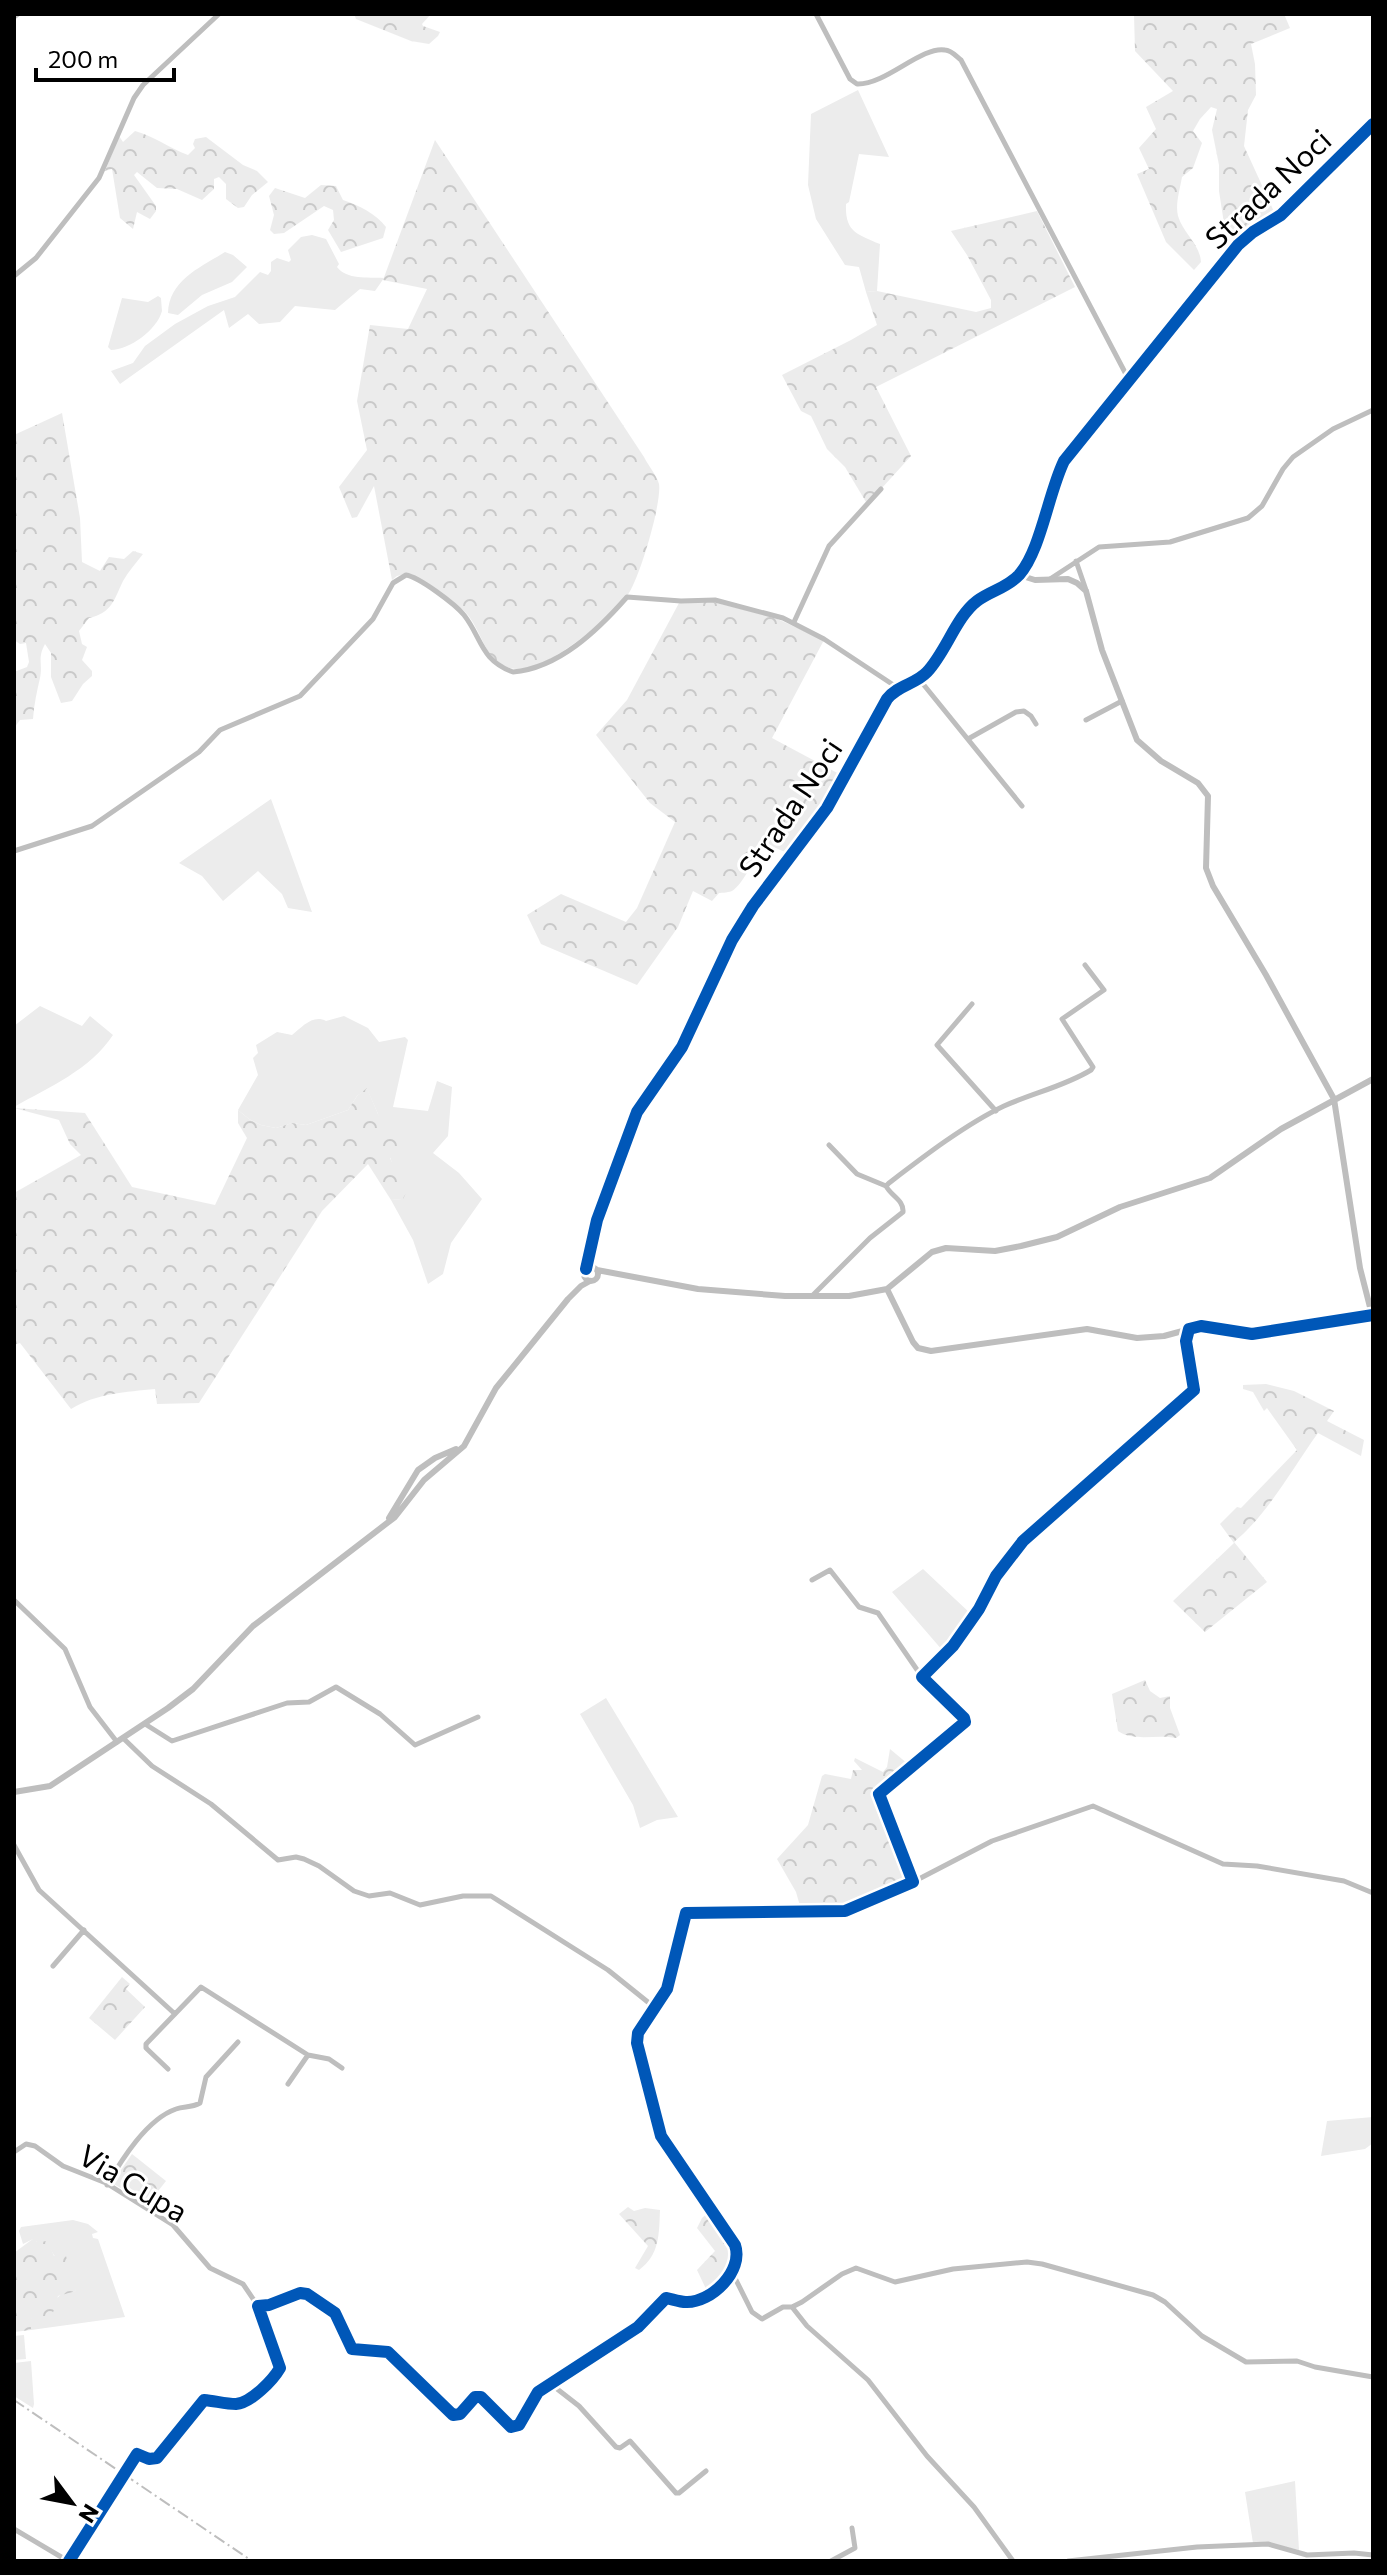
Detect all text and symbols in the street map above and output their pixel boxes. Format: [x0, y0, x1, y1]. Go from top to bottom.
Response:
scale bar [36, 32, 174, 82]
text: 200 m [48, 44, 118, 73]
street label: Strada Noci [1196, 120, 1338, 256]
street label: Strada Noci [729, 731, 849, 883]
street label: Via Cupa [73, 2135, 195, 2229]
north arrow [32, 2463, 112, 2543]
text: N [74, 2500, 105, 2528]

